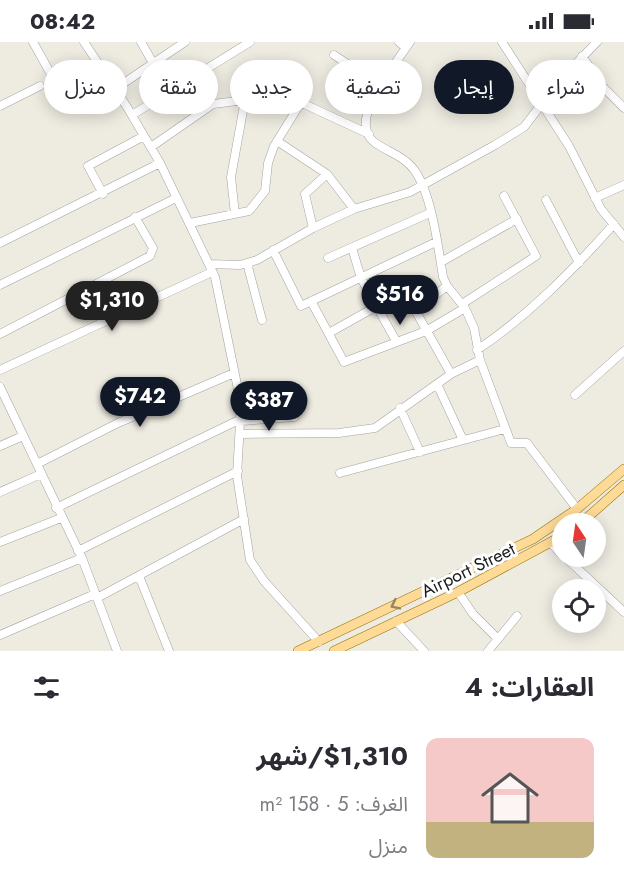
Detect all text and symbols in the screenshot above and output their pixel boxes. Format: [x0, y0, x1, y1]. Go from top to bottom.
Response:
text: 08:42 [30, 5, 95, 37]
chip: منزل [44, 60, 127, 114]
chip: شقة [139, 60, 218, 114]
chip: جديد [230, 60, 313, 114]
chip: تصفية [325, 60, 422, 114]
chip: إيجار [434, 60, 514, 114]
chip: شراء [526, 60, 606, 114]
pin: $516 [364, 275, 436, 326]
text: $516 [376, 280, 424, 309]
pin: $1,310 [63, 281, 161, 332]
text: $1,310 [80, 286, 144, 315]
pin: $742 [104, 377, 176, 428]
pin: $387 [233, 381, 305, 432]
text: $742 [114, 382, 166, 411]
text: $387 [244, 386, 294, 415]
north arrow [552, 513, 606, 567]
map controls [552, 513, 606, 633]
street label: Airport Street [417, 536, 520, 604]
button: locate [552, 579, 606, 633]
one-way arrow [390, 598, 401, 610]
text: العقارات: 4 [465, 668, 594, 706]
icon: filters [30, 671, 63, 704]
text: $1,310/شهر [257, 737, 408, 775]
icon: home [474, 762, 546, 834]
text: الغرف: 5 · 158 m² [260, 790, 408, 819]
text: منزل [369, 832, 408, 861]

